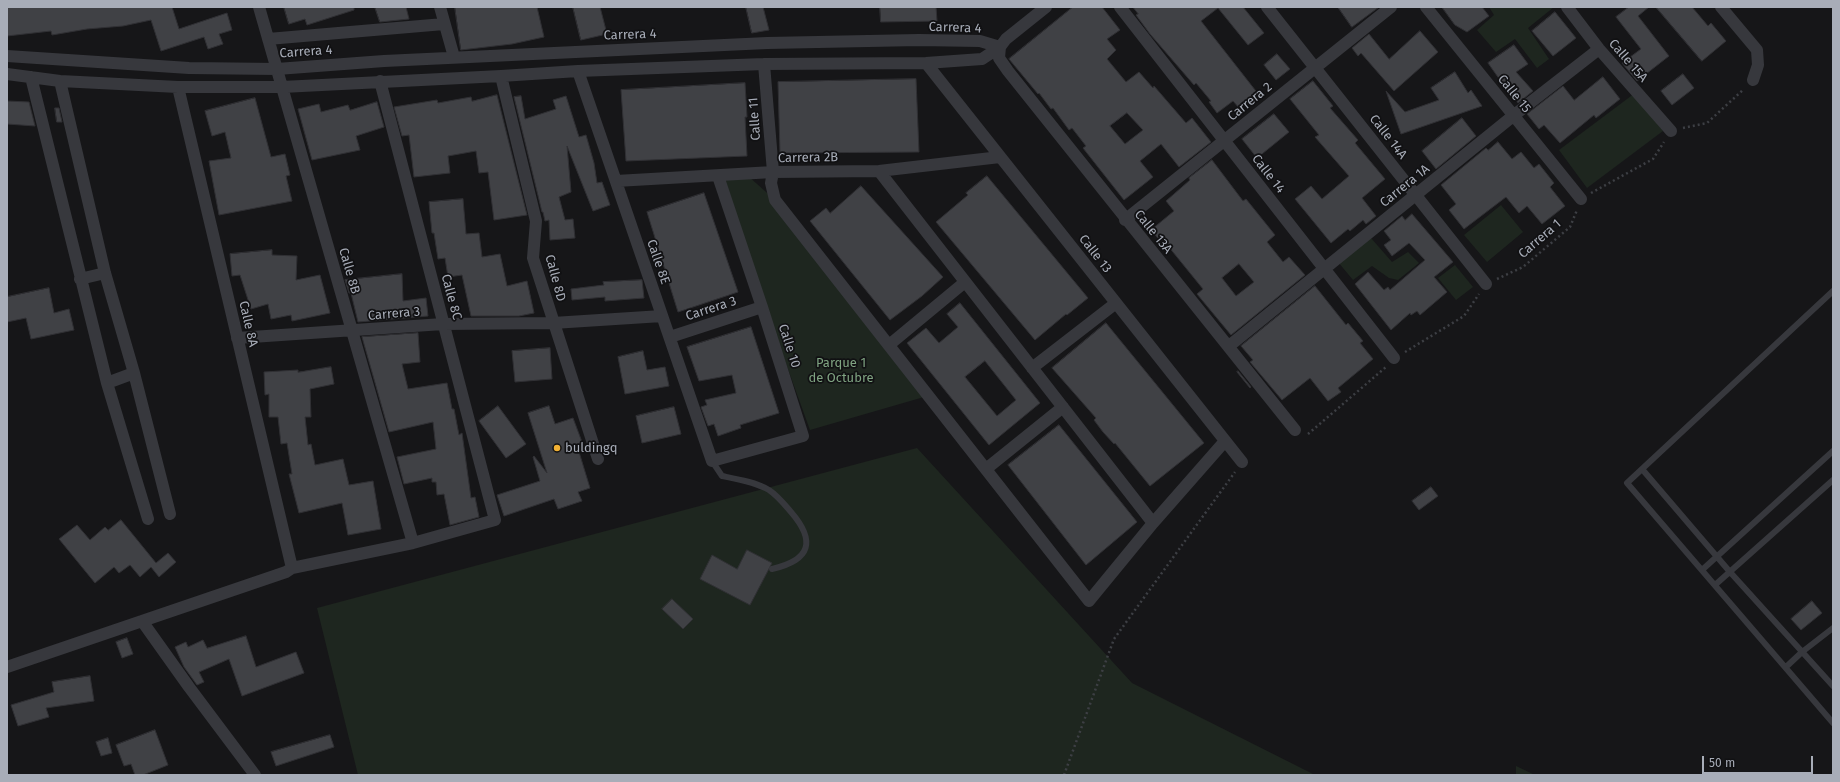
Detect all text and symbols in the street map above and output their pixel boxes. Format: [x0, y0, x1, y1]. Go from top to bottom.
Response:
street label: Carrera 4 [928, 19, 982, 37]
street label: Carrera 4 [603, 26, 657, 44]
street label: Calle 15A [1605, 36, 1651, 86]
street label: Carrera 4 [279, 42, 333, 62]
street label: Calle 15 [1494, 72, 1534, 116]
street label: Carrera 2 [1225, 79, 1275, 125]
street label: Calle 11 [746, 97, 764, 141]
street label: Calle 14A [1366, 112, 1410, 162]
street label: Carrera 2B [778, 150, 838, 166]
street label: Calle 14 [1248, 152, 1288, 196]
street label: Carrera 1A [1377, 161, 1433, 211]
street label: Calle 13A [1131, 207, 1175, 257]
street label: Carrera 1 [1515, 216, 1565, 262]
street label: Calle 13 [1075, 232, 1115, 276]
street label: Calle 8E [643, 238, 673, 286]
street label: Calle 8B [335, 246, 363, 296]
street label: Calle 8D [541, 253, 569, 303]
street label: Calle 8C [437, 272, 465, 322]
street label: Carrera 3 [684, 293, 738, 325]
street label: Calle 8A [235, 299, 261, 349]
street label: Carrera 3 [367, 304, 421, 324]
street label: Calle 10 [775, 322, 803, 370]
park label: Parque 1 de Octubre [808, 355, 874, 386]
place label: buldingq [565, 440, 617, 456]
marker: buldingq [552, 443, 562, 453]
scale bar [1704, 748, 1815, 774]
text: 50 m [1709, 756, 1735, 770]

